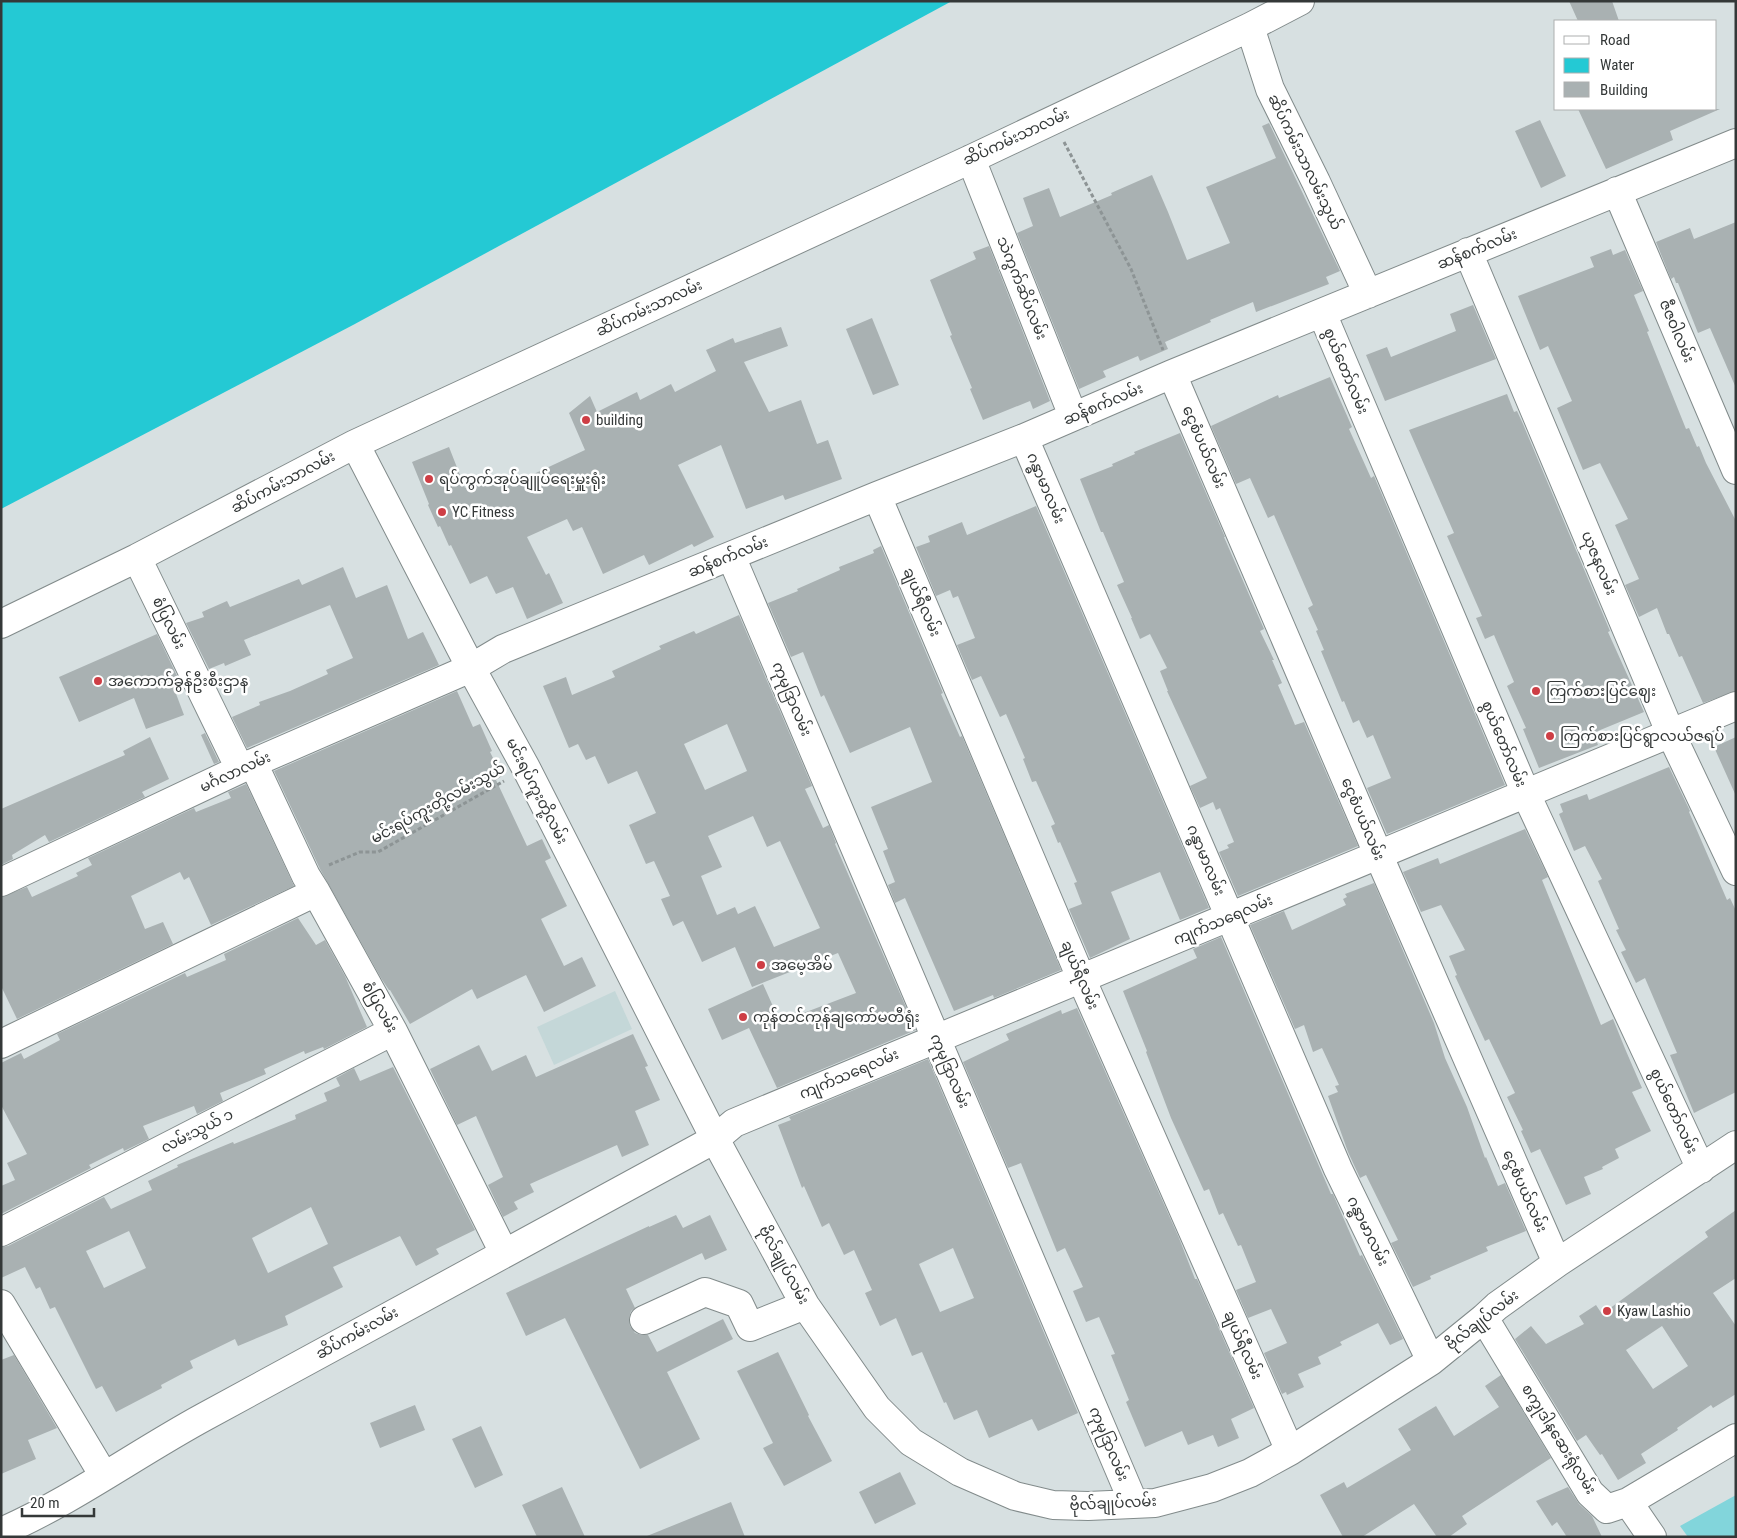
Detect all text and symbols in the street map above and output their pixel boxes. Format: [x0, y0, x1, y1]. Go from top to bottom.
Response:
legend [1554, 20, 1717, 110]
text: Road [1600, 31, 1630, 49]
text: Water [1600, 56, 1635, 74]
text: Building [1600, 81, 1648, 99]
street label: ဆိပ်ကမ်းသာလမ်းသွယ် [1262, 91, 1347, 234]
street label: ဆိပ်ကမ်းသာလမ်း [960, 104, 1072, 169]
street label: ဆန်စက်လမ်း [1434, 224, 1521, 276]
street label: သဲကွက်ဆိပ်လမ်း [991, 233, 1052, 343]
street label: ဆိပ်ကမ်းသာလမ်း [593, 275, 705, 340]
street label: ဇီဇဝါလမ်း [1656, 296, 1699, 365]
street label: စွယ်တော်လမ်း [1318, 325, 1373, 418]
street label: ဆန်စက်လမ်း [1060, 378, 1147, 432]
street label: ငွေစံပယ်လမ်း [1177, 402, 1230, 492]
place label: building [596, 411, 643, 429]
marker: building [580, 414, 592, 426]
street label: ဆိပ်ကမ်းသာလမ်း [227, 446, 338, 517]
street label: ဂန္ဓာမာလမ်း [1020, 449, 1070, 528]
place label: ရပ်ကွက်အုပ်ချူပ်ရေးမှူးရုံး [439, 469, 606, 491]
marker: ရပ်ကွက်အုပ်ချူပ်ရေးမှူးရုံး [423, 473, 435, 485]
place label: YC Fitness [452, 503, 515, 521]
marker: YC Fitness [436, 506, 448, 518]
street label: ယုဇနလမ်း [1575, 528, 1621, 599]
street label: ဆန်စက်လမ်း [685, 532, 772, 584]
street label: ချယ်ရီလမ်း [897, 564, 946, 640]
street label: စံပြလမ်း [146, 593, 190, 653]
street label: ကုမုဒြာလမ်း [766, 659, 817, 740]
place label: အကောက်ခွန်ဦးစီးဌာန [108, 671, 249, 693]
marker: အကောက်ခွန်ဦးစီးဌာန [92, 675, 104, 687]
place label: ကြက်စားပြင်ဈေး [1546, 681, 1656, 703]
marker: ကြက်စားပြင်ဈေး [1530, 685, 1542, 697]
street label: စွယ်တော်လမ်း [1476, 698, 1531, 791]
place label: ကြက်စားပြင်ရွာလယ်ဇရပ် [1560, 726, 1724, 748]
marker: ကြက်စားပြင်ရွာလယ်ဇရပ် [1544, 730, 1556, 742]
street label: မင်းရပ်ကူးတို့လမ်း [500, 734, 572, 848]
street label: မင်္ဂလာလမ်း [196, 747, 273, 796]
street label: မင်းရပ်ကူးတို့လမ်းသွယ် [367, 758, 510, 850]
street label: ငွေစံပယ်လမ်း [1336, 774, 1389, 864]
street label: ဂန္ဓာမာလမ်း [1180, 821, 1230, 900]
street label: ကျက်သရေလမ်း [1170, 890, 1277, 952]
street label: ချယ်ရီလမ်း [1055, 937, 1104, 1013]
place label: အမေ့အိမ် [771, 955, 833, 975]
marker: အမေ့အိမ် [755, 959, 767, 971]
street label: စံပြလမ်း [356, 978, 402, 1037]
place label: ကုန်တင်ကုန်ချကော်မတီရုံး [753, 1007, 920, 1029]
marker: ကုန်တင်ကုန်ချကော်မတီရုံး [737, 1011, 749, 1023]
street label: ကုမုဒြာလမ်း [924, 1031, 975, 1112]
street label: ကျက်သရေလမ်း [796, 1044, 903, 1106]
street label: စွယ်တော်လမ်း [1645, 1065, 1703, 1157]
street label: လမ်းသွယ် ၁ [157, 1104, 237, 1159]
street label: ငွေစံပယ်လမ်း [1497, 1147, 1552, 1236]
street label: ဂန္ဓာမာလမ်း [1340, 1193, 1394, 1270]
street label: ဗိုလ်ချုပ်လမ်း [752, 1222, 814, 1309]
street label: ဗိုလ်ချုပ်လမ်း [1441, 1285, 1524, 1356]
street label: ဆိပ်ကမ်းလမ်း [312, 1302, 401, 1363]
place label: Kyaw Lashio [1617, 1302, 1691, 1320]
marker: Kyaw Lashio [1601, 1305, 1613, 1317]
street label: ချယ်ရီလမ်း [1217, 1307, 1267, 1383]
street label: စက္ခုဒါနဆေးရုံလမ်း [1515, 1380, 1601, 1499]
street label: ကုမုဒြာလမ်း [1083, 1404, 1134, 1485]
scale bar [22, 1486, 95, 1518]
street label: ဗိုလ်ချုပ်လမ်း [1069, 1491, 1157, 1517]
text: 20 m [30, 1494, 60, 1512]

